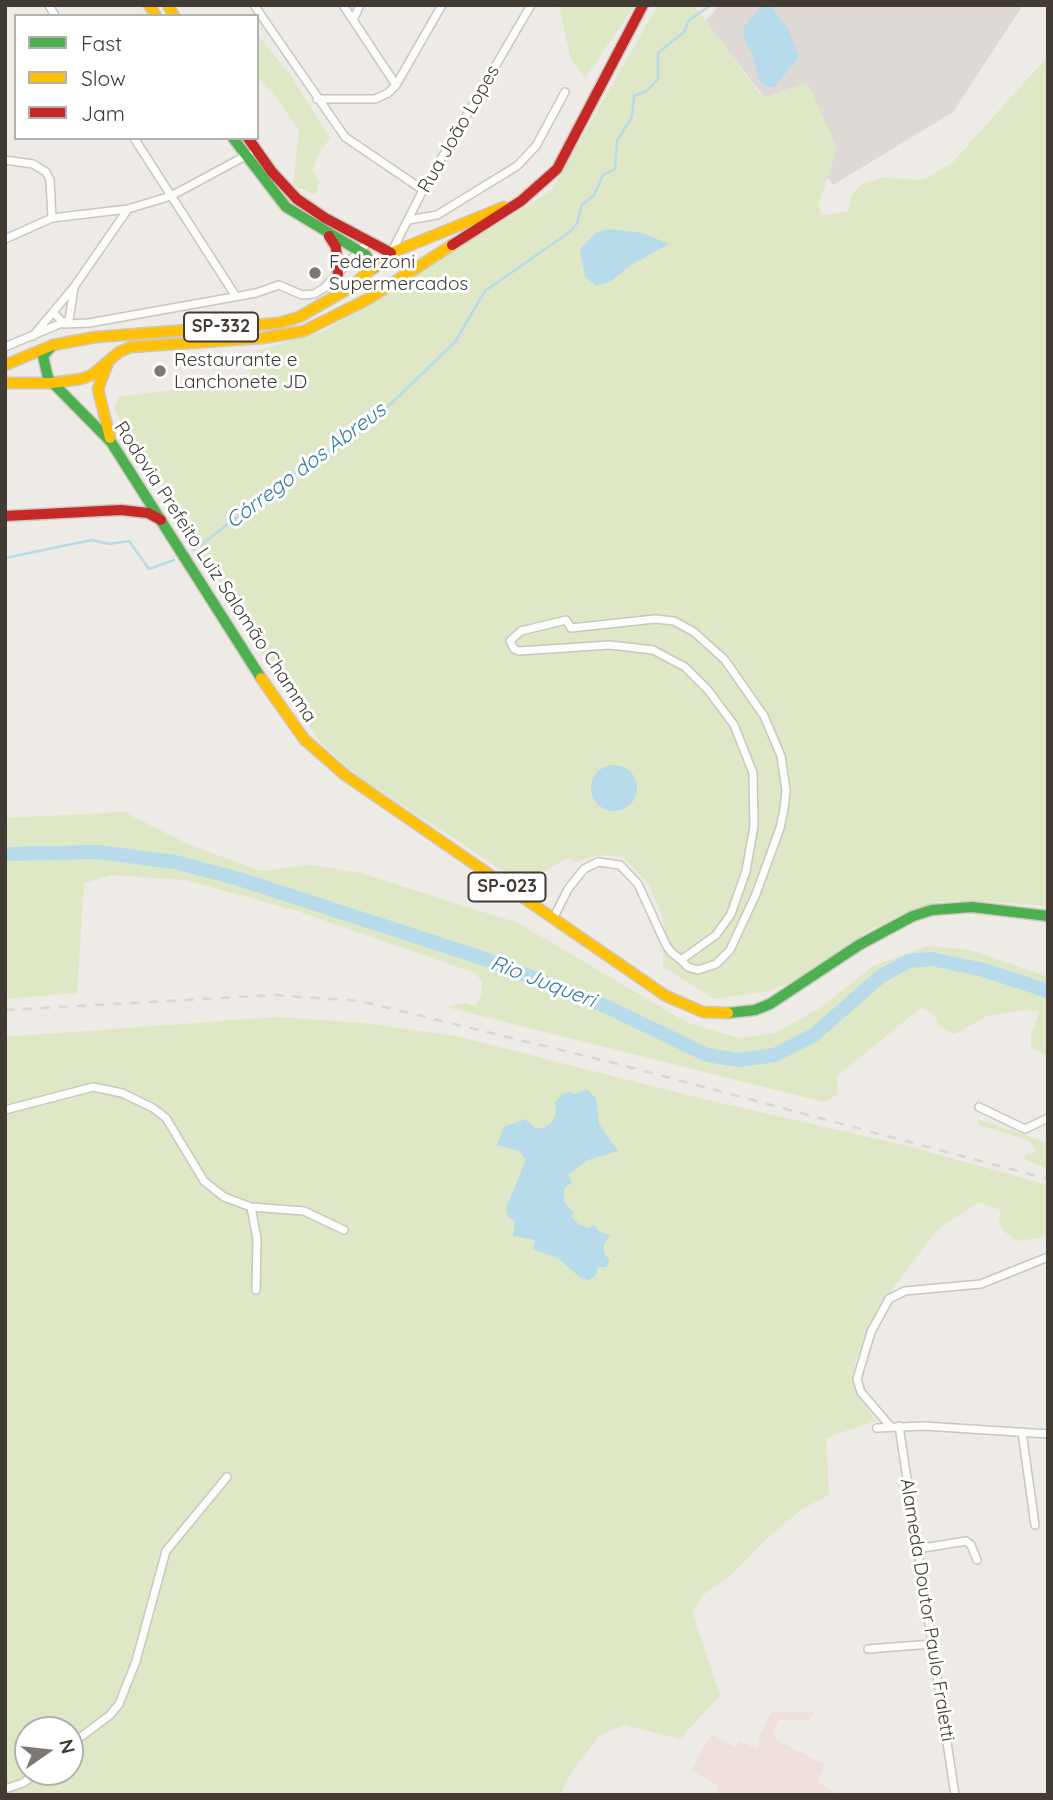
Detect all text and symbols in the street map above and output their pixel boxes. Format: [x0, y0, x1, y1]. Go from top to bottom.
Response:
legend [14, 14, 259, 140]
text: Fast [81, 30, 122, 56]
street label: Rua João Lopes [413, 61, 505, 197]
text: Slow [81, 65, 126, 91]
text: Jam [81, 100, 125, 126]
place label: Federzoni Supermercados [329, 251, 468, 295]
marker: Federzoni Supermercados [307, 265, 323, 281]
road number: SP-332 [184, 312, 258, 342]
place label: Restaurante e Lanchonete JD [174, 349, 307, 393]
marker: Restaurante e Lanchonete JD [152, 363, 168, 379]
water label: Córrego dos Abreus [221, 398, 391, 534]
street label: Rodovia Prefeito Luiz Salomão Chamma [109, 417, 321, 727]
road number: SP-023 [468, 872, 546, 902]
water label: Rio Juqueri [487, 951, 599, 1013]
street label: Alameda Doutor Paulo Fraletti [895, 1477, 959, 1743]
north arrow [14, 1716, 84, 1786]
text: N [54, 1737, 81, 1756]

